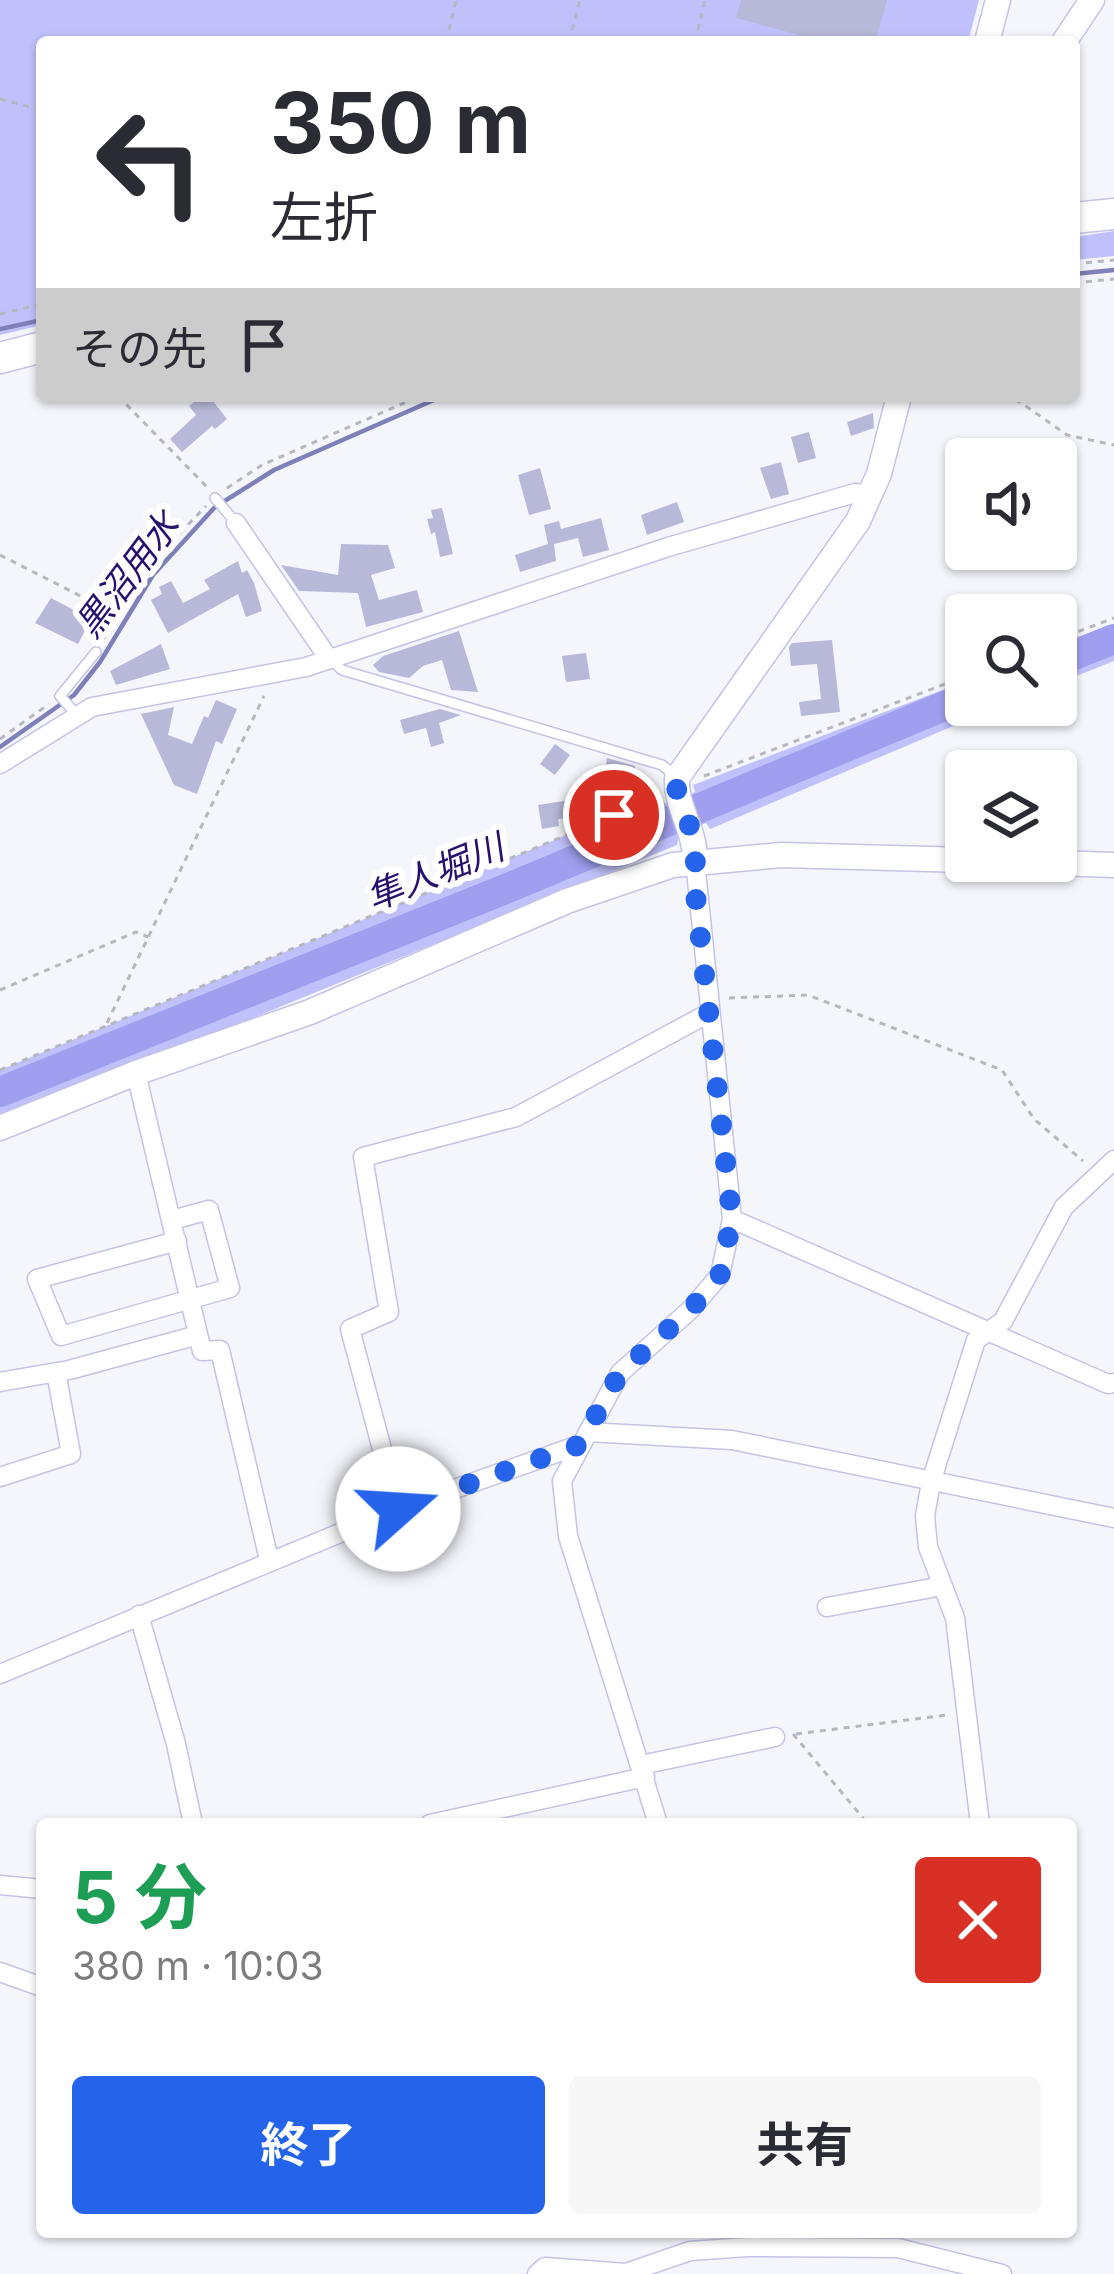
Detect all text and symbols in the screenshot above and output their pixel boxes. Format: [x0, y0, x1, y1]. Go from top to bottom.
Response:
text: 350 m [270, 72, 531, 173]
icon: left [72, 84, 228, 240]
text: 左折 [270, 185, 378, 250]
icon: arrive [231, 312, 297, 378]
text: その先 [72, 321, 207, 376]
map controls [945, 438, 1077, 882]
button: sound [945, 438, 1077, 570]
water label: 黒沼用水 [66, 501, 190, 646]
button: search [945, 594, 1077, 726]
button: layers [945, 750, 1077, 882]
pin [563, 764, 665, 866]
icon: arrive [581, 782, 647, 848]
water label: 隼人堀川 [360, 823, 514, 919]
position arrow [335, 1446, 461, 1572]
text: 5 分 [72, 1853, 207, 1940]
button: close [915, 1857, 1041, 1983]
text: 380 m · 10:03 [72, 1942, 324, 1989]
button: 終了 [72, 2076, 545, 2214]
button: 共有 [569, 2076, 1041, 2214]

